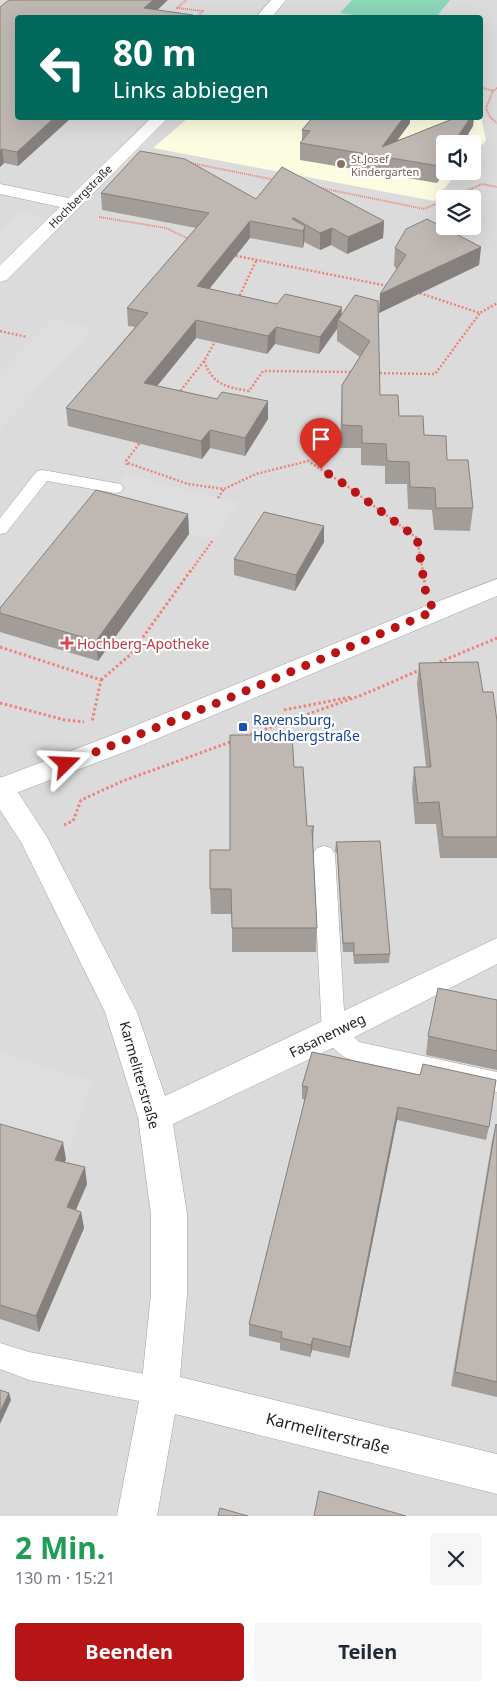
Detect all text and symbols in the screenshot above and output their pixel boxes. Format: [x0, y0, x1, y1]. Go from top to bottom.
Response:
text: 80 m [113, 29, 196, 76]
icon: left [30, 35, 95, 100]
text: Links abbiegen [113, 74, 269, 104]
map controls [436, 135, 481, 235]
button: sound [436, 135, 481, 180]
place label: St.Josef Kindergarten [351, 151, 419, 179]
marker: St.Josef Kindergarten [335, 158, 347, 170]
street label: Hochbergstraße [45, 161, 115, 231]
button: layers [436, 190, 481, 235]
pin [300, 418, 342, 469]
icon: arrive [307, 425, 335, 453]
place label: Hochberg-Apotheke [77, 634, 210, 653]
marker: Hochberg-Apotheke [61, 637, 73, 649]
place label: Ravensburg, Hochbergstraße [253, 710, 360, 745]
marker: Ravensburg, Hochbergstraße [237, 721, 249, 733]
position arrow [39, 737, 91, 789]
street label: Fasanenweg [286, 1008, 368, 1062]
street label: Karmeliterstraße [116, 1019, 164, 1131]
street label: Karmeliterstraße [264, 1407, 392, 1459]
text: 2 Min. [15, 1527, 105, 1568]
button: close [430, 1533, 482, 1585]
text: 130 m · 15:21 [15, 1567, 115, 1589]
button: Beenden [15, 1623, 244, 1681]
button: Teilen [254, 1623, 482, 1681]

